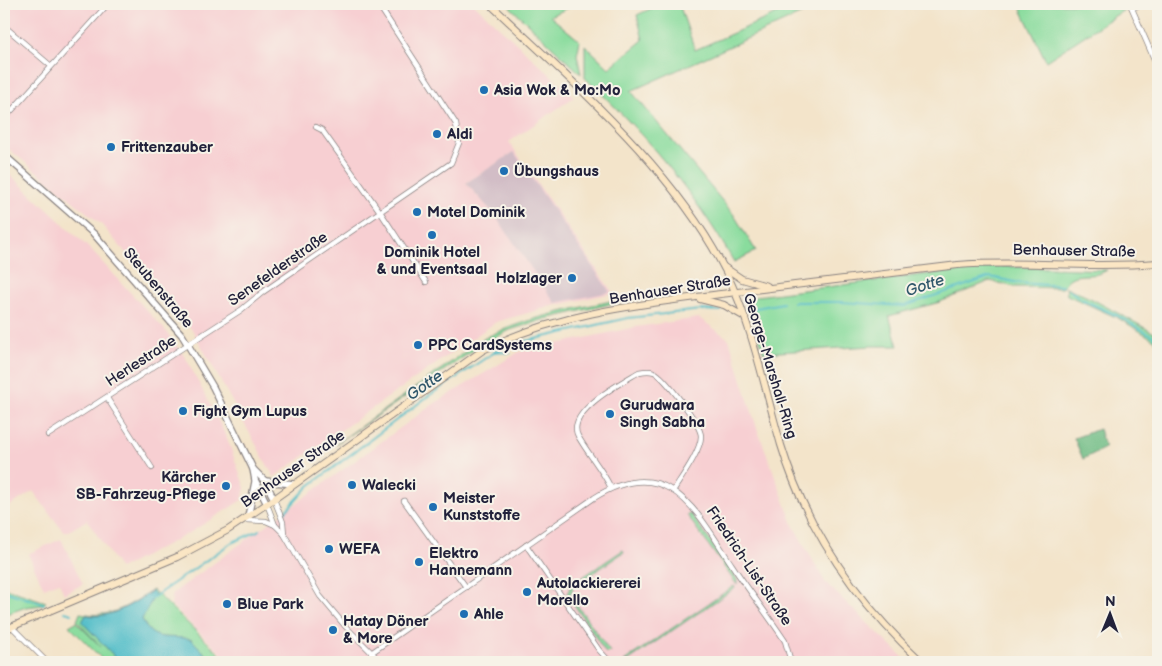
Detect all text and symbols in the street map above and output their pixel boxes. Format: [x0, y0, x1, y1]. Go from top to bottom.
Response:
place label: Asia Wok & Mo:Mo [493, 81, 621, 100]
marker: Asia Wok & Mo:Mo [478, 84, 490, 96]
place label: Aldi [446, 125, 472, 144]
marker: Aldi [431, 128, 443, 140]
place label: Frittenzauber [121, 138, 214, 157]
marker: Frittenzauber [105, 141, 117, 153]
place label: Übungshaus [514, 162, 599, 181]
marker: Übungshaus [498, 165, 510, 177]
place label: Motel Dominik [427, 203, 525, 222]
marker: Motel Dominik [411, 206, 423, 218]
street label: Senefelderstraße [224, 228, 332, 310]
marker: Dominik Hotel & und Eventsaal [426, 229, 438, 241]
street label: Benhauser Straße [1012, 240, 1136, 262]
place label: Dominik Hotel & und Eventsaal [377, 243, 487, 279]
street label: Steubenstraße [119, 244, 197, 332]
place label: Holzlager [496, 269, 563, 288]
street label: Benhauser Straße [608, 271, 732, 309]
water label: Gotte [903, 271, 947, 301]
marker: Holzlager [566, 272, 578, 284]
street label: George-Marshall-Ring [739, 291, 801, 441]
street label: Herlestraße [102, 331, 180, 391]
place label: PPC CardSystems [428, 336, 552, 355]
marker: PPC CardSystems [412, 339, 424, 351]
water label: Gotte [403, 367, 447, 405]
place label: Gurudwara Singh Sabha [620, 396, 705, 432]
place label: Fight Gym Lupus [193, 402, 307, 421]
marker: Fight Gym Lupus [177, 405, 189, 417]
marker: Gurudwara Singh Sabha [604, 408, 616, 420]
street label: Benhauser Straße [237, 426, 349, 512]
place label: Kärcher SB-Fahrzeug-Pflege [76, 468, 217, 504]
place label: Walecki [362, 476, 416, 495]
marker: Walecki [346, 479, 358, 491]
marker: Kärcher SB-Fahrzeug-Pflege [220, 480, 232, 492]
place label: Meister Kunststoffe [443, 489, 521, 525]
marker: Meister Kunststoffe [427, 501, 439, 513]
street label: Friedrich-List-Straße [702, 503, 796, 630]
place label: WEFA [339, 540, 381, 559]
marker: WEFA [323, 543, 335, 555]
place label: Elektro Hannemann [429, 544, 512, 580]
marker: Elektro Hannemann [413, 556, 425, 568]
place label: Autolackiererei Morello [536, 574, 641, 610]
marker: Autolackiererei Morello [521, 586, 533, 598]
north arrow [1084, 588, 1134, 638]
text: N [1105, 593, 1116, 610]
place label: Blue Park [237, 595, 304, 614]
marker: Blue Park [221, 598, 233, 610]
place label: Ahle [473, 605, 504, 624]
marker: Ahle [458, 608, 470, 620]
place label: Hatay Döner & More [343, 612, 430, 648]
marker: Hatay Döner & More [327, 624, 339, 636]

